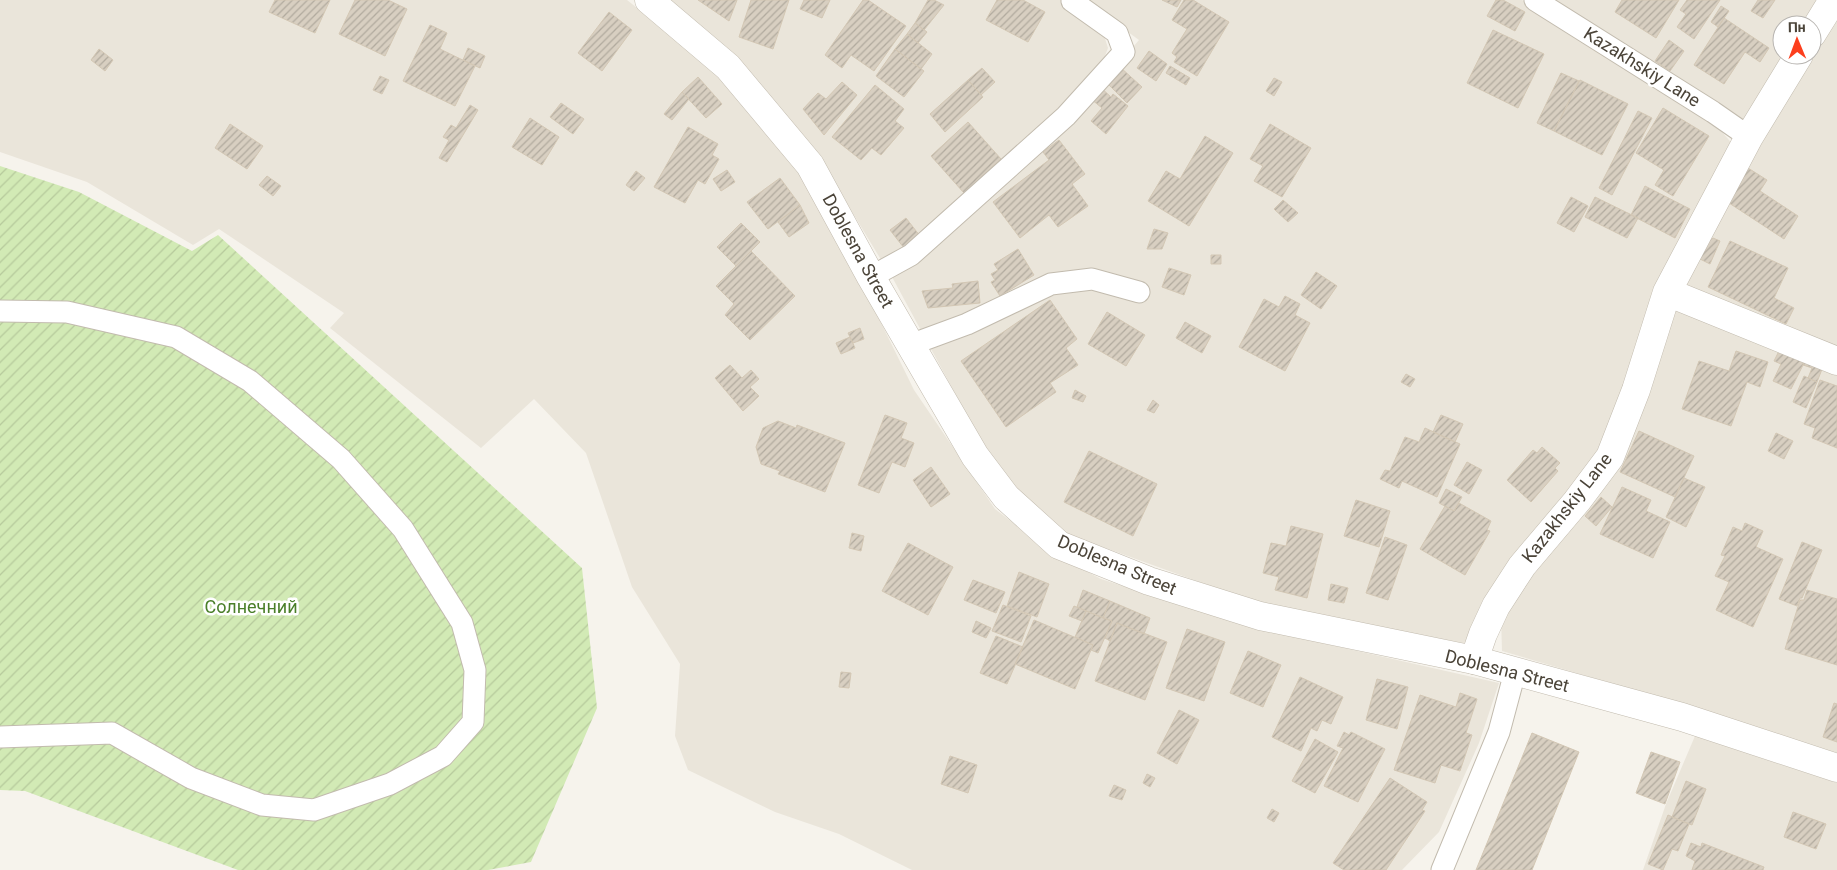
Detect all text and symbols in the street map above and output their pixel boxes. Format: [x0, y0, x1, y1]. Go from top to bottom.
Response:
north arrow [1772, 15, 1822, 65]
text: Пн [1788, 19, 1806, 35]
street label: Kazakhskiy Lane [1580, 22, 1704, 111]
street label: Doblesna Street [818, 190, 898, 312]
street label: Kazakhskiy Lane [1517, 449, 1616, 567]
street label: Doblesna Street [1055, 530, 1180, 599]
park label: Солнечний [204, 596, 298, 617]
street label: Doblesna Street [1443, 645, 1571, 696]

